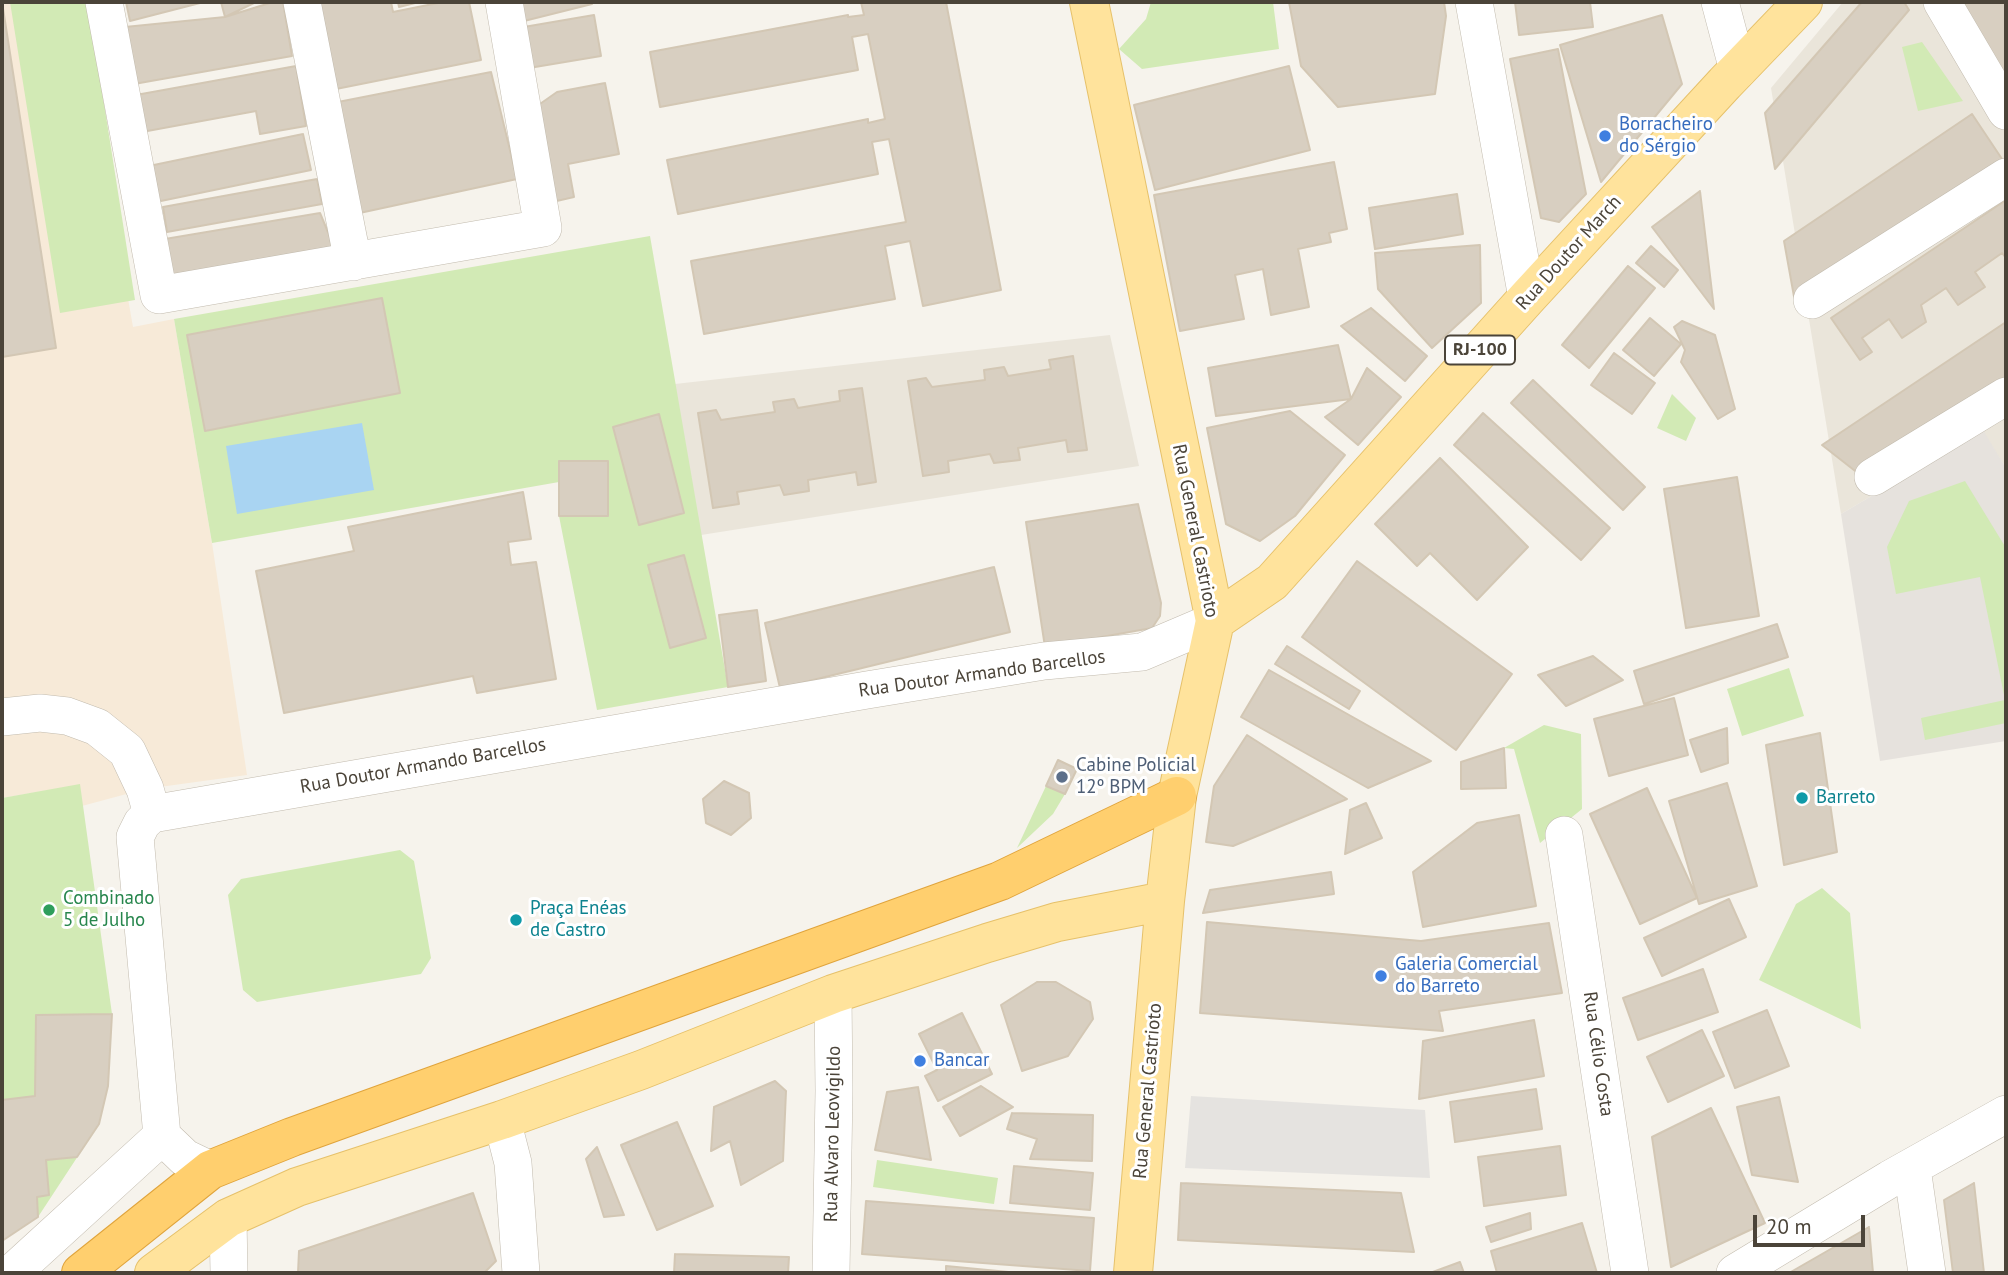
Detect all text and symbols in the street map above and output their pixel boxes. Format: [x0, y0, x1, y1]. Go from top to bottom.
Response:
place label: Borracheiro do Sérgio [1619, 114, 1713, 158]
marker: Borracheiro do Sérgio [1597, 128, 1613, 144]
street label: Rua Doutor March [1512, 191, 1626, 315]
road number: RJ-100 [1445, 336, 1515, 364]
street label: Rua General Castrioto [1167, 442, 1223, 620]
street label: Rua Doutor Armando Barcellos [857, 645, 1107, 703]
street label: Rua Doutor Armando Barcellos [298, 733, 548, 799]
place label: Cabine Policial 12º BPM [1076, 755, 1196, 799]
marker: Cabine Policial 12º BPM [1054, 769, 1070, 785]
place label: Barreto [1816, 787, 1876, 809]
marker: Barreto [1794, 790, 1810, 806]
place label: Combinado 5 de Julho [63, 888, 154, 932]
place label: Praça Enéas de Castro [530, 898, 627, 942]
marker: Combinado 5 de Julho [41, 902, 57, 918]
marker: Praça Enéas de Castro [508, 912, 524, 928]
place label: Galeria Comercial do Barreto [1395, 954, 1538, 998]
marker: Galeria Comercial do Barreto [1373, 968, 1389, 984]
street label: Rua Célio Costa [1578, 990, 1618, 1118]
street label: Rua General Castrioto [1129, 1002, 1167, 1180]
street label: Rua Alvaro Leovigildo [820, 1046, 846, 1222]
place label: Bancar [934, 1050, 989, 1072]
marker: Bancar [912, 1053, 928, 1069]
scale bar [1756, 1202, 1868, 1246]
text: 20 m [1766, 1213, 1812, 1240]

